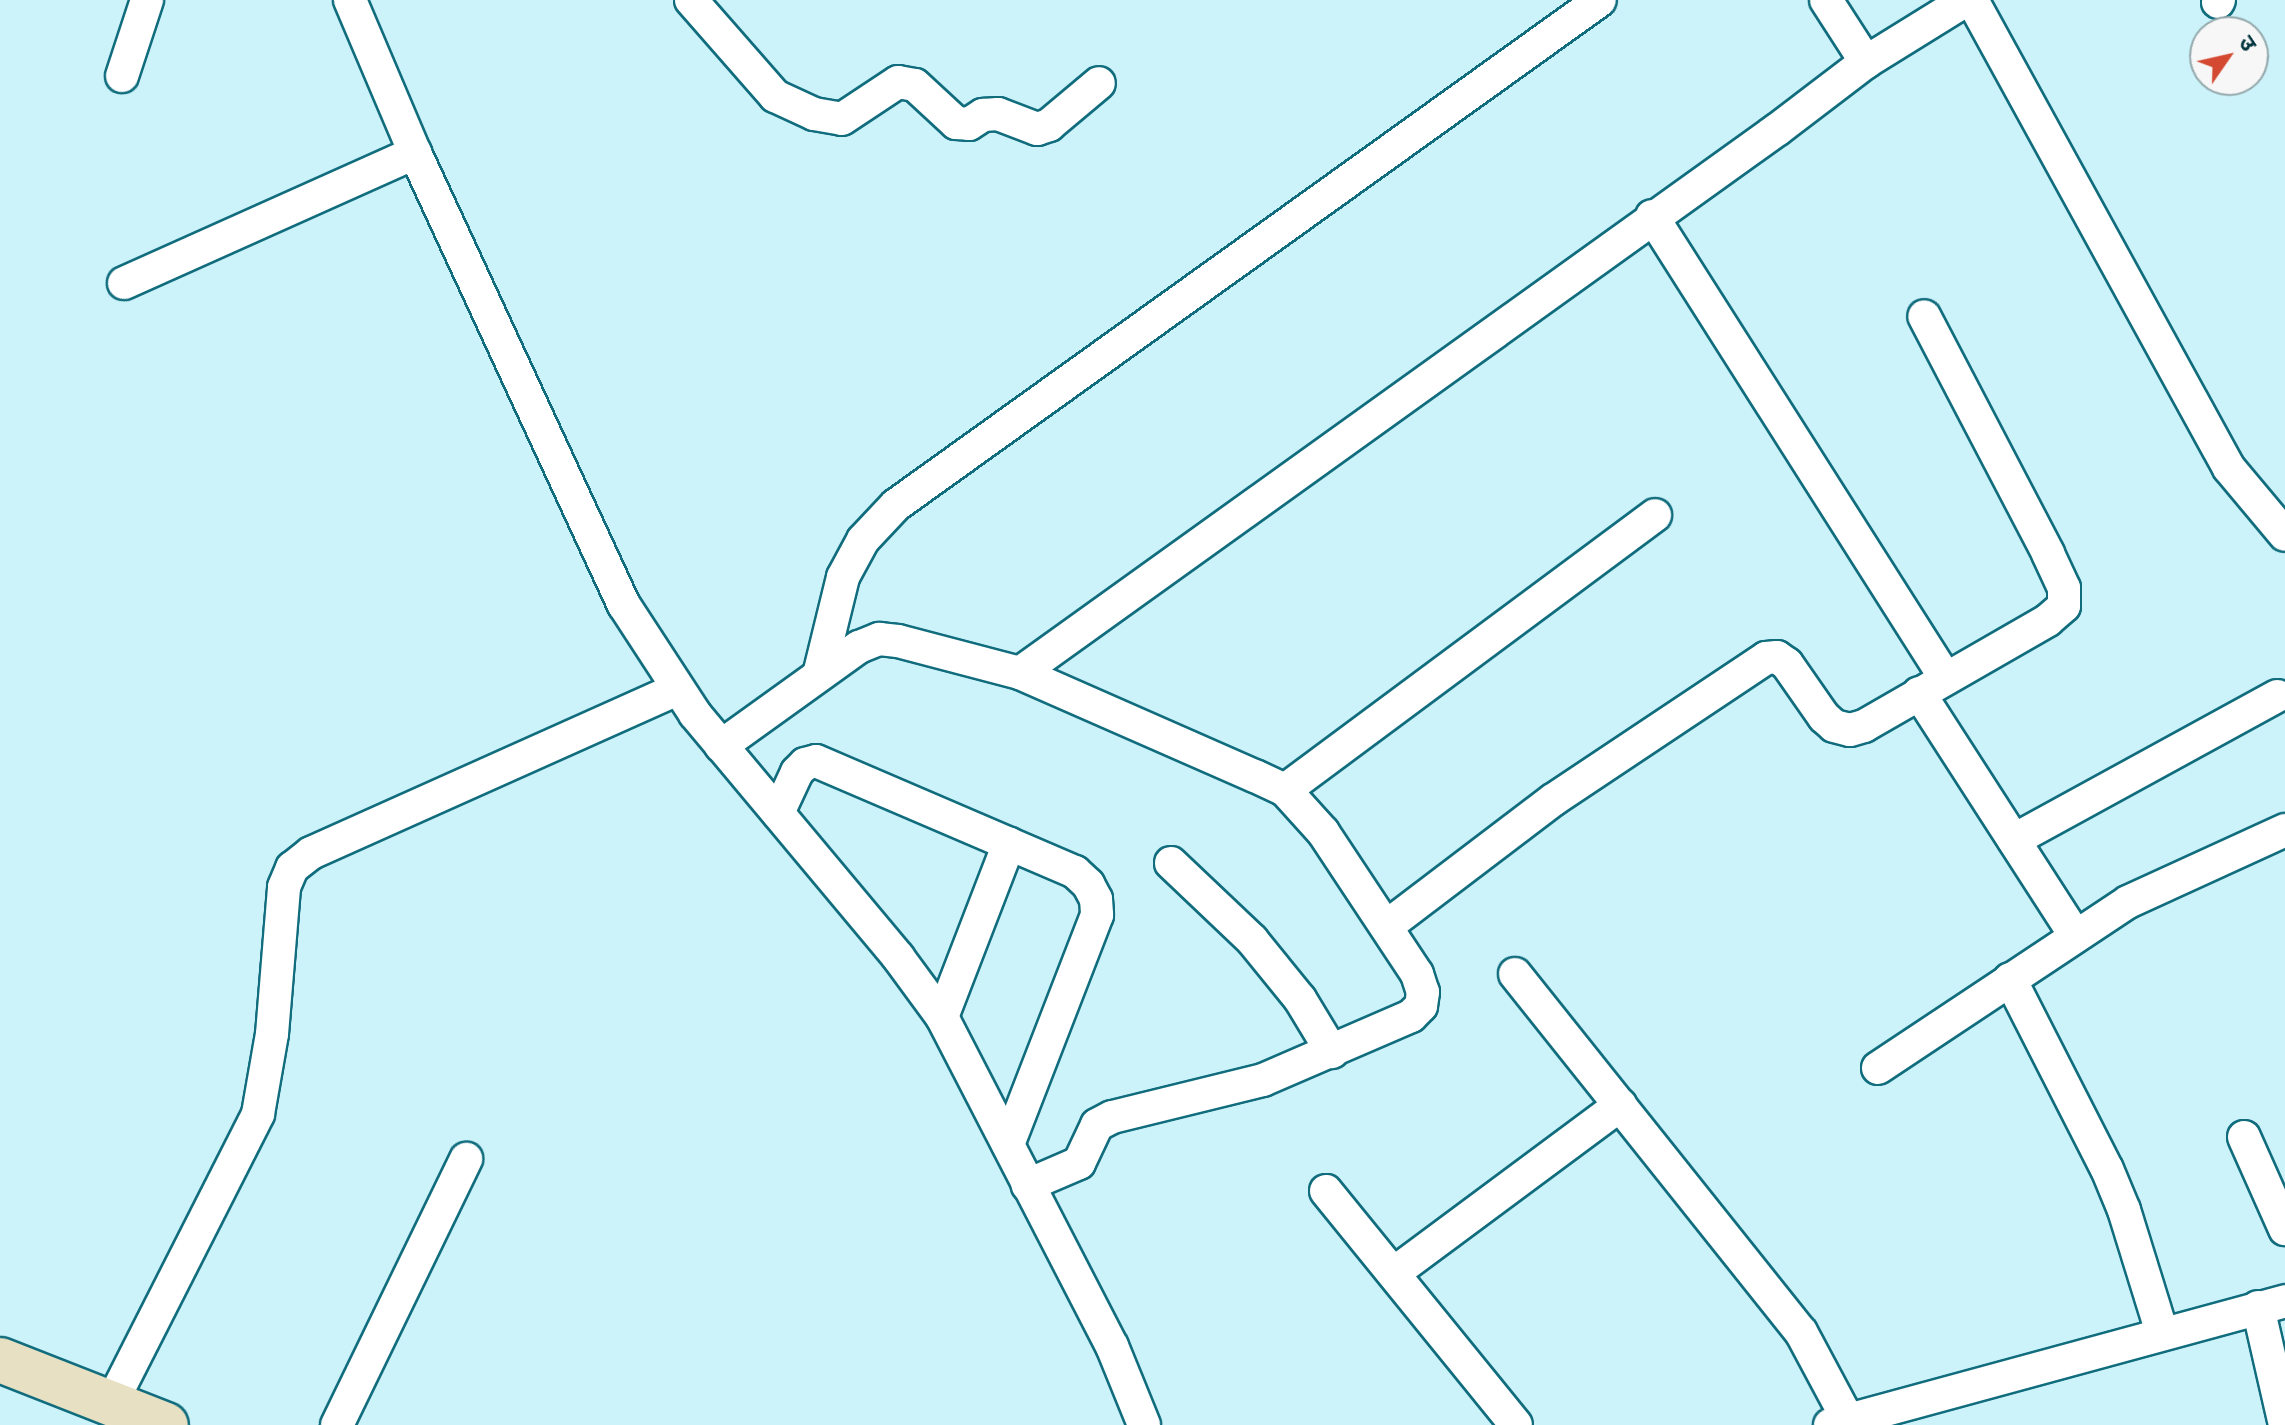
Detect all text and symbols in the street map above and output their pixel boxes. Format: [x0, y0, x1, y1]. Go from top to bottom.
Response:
north arrow [2189, 16, 2269, 96]
text: उ [2233, 31, 2262, 56]

